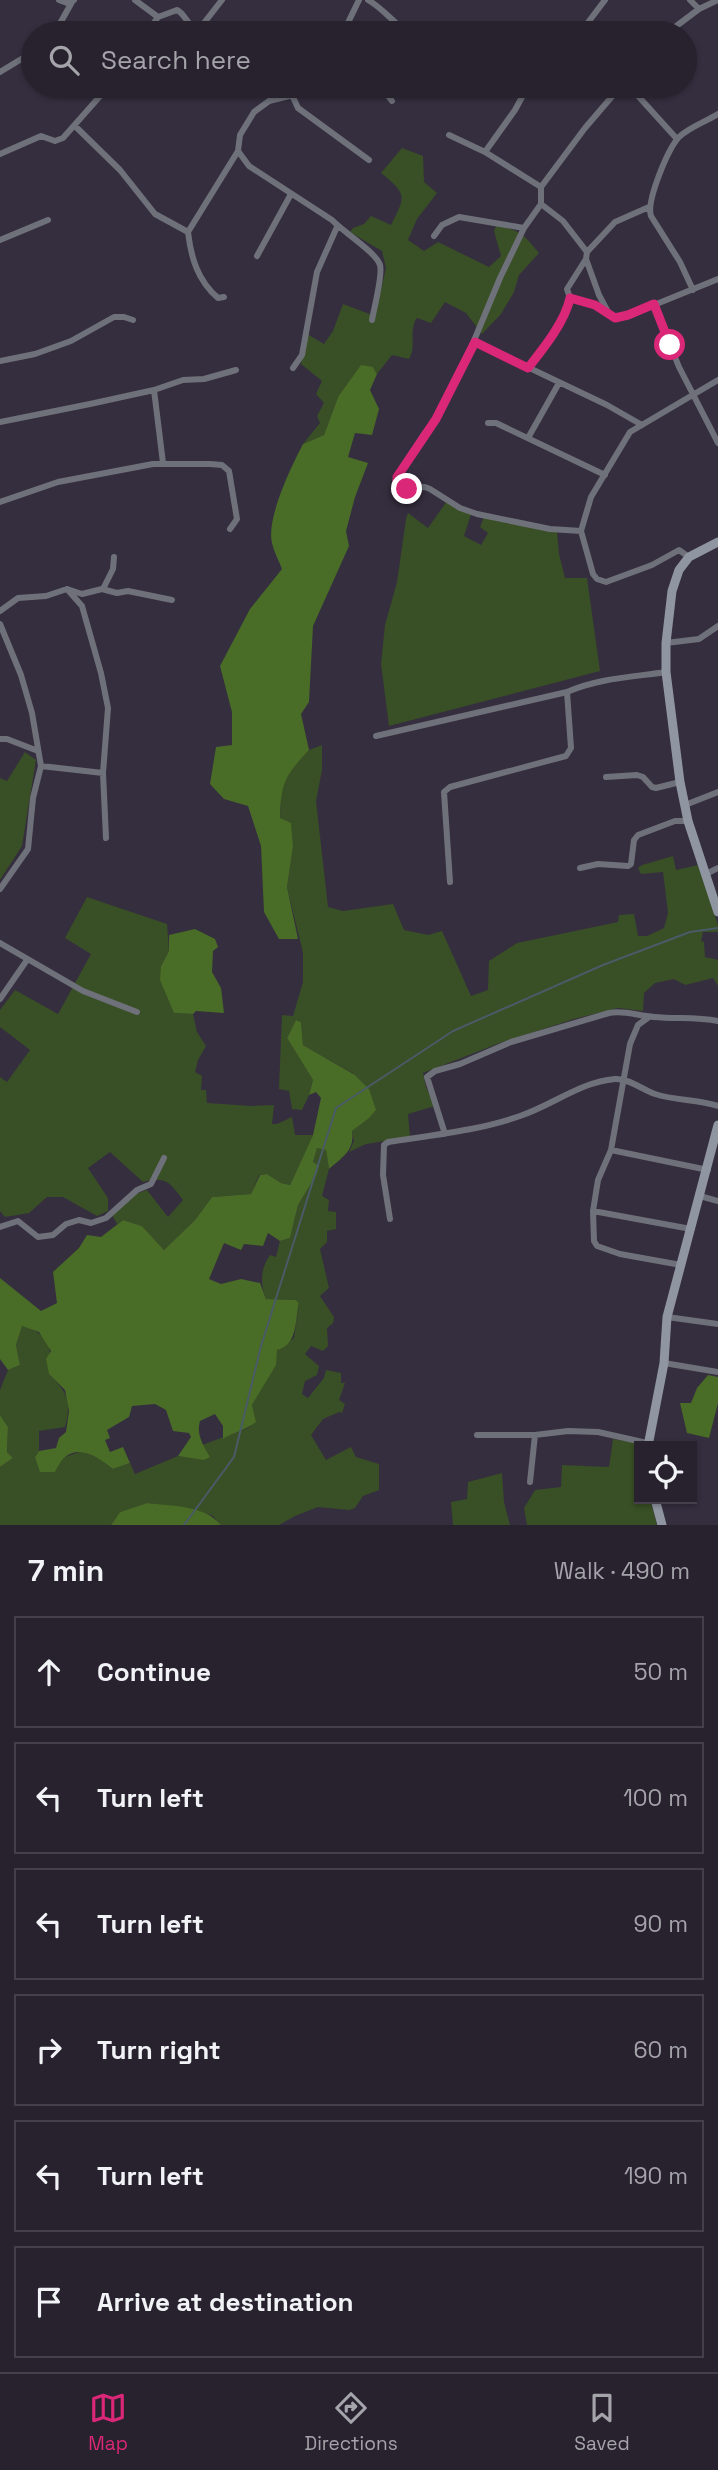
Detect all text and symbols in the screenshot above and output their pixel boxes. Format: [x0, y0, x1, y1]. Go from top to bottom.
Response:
search box [21, 21, 697, 98]
icon: search [45, 41, 83, 79]
text: Search here [101, 43, 251, 77]
route start [654, 329, 685, 360]
route end [391, 473, 422, 504]
map controls [634, 1441, 697, 1504]
button: locate [634, 1441, 697, 1504]
text: 7 min [28, 1551, 104, 1590]
text: Walk · 490 m [554, 1556, 690, 1586]
icon: ahead [30, 1653, 68, 1691]
text: Continue [97, 1655, 211, 1689]
text: 50 m [634, 1657, 688, 1687]
icon: left [30, 1779, 68, 1817]
text: Turn left [97, 1781, 204, 1815]
text: 100 m [623, 1783, 688, 1813]
icon: left [30, 1905, 68, 1943]
text: Turn left [97, 1907, 204, 1941]
text: 90 m [633, 1909, 688, 1939]
icon: right [30, 2031, 68, 2069]
text: Turn right [97, 2033, 221, 2067]
text: 60 m [633, 2035, 688, 2065]
icon: left [30, 2157, 68, 2195]
text: Turn left [97, 2159, 204, 2193]
text: 190 m [624, 2161, 688, 2191]
icon: arrive [30, 2283, 68, 2321]
text: Arrive at destination [97, 2285, 354, 2319]
tab: Map [88, 2389, 128, 2456]
tab: Directions [305, 2389, 398, 2456]
tab: Saved [574, 2389, 630, 2456]

